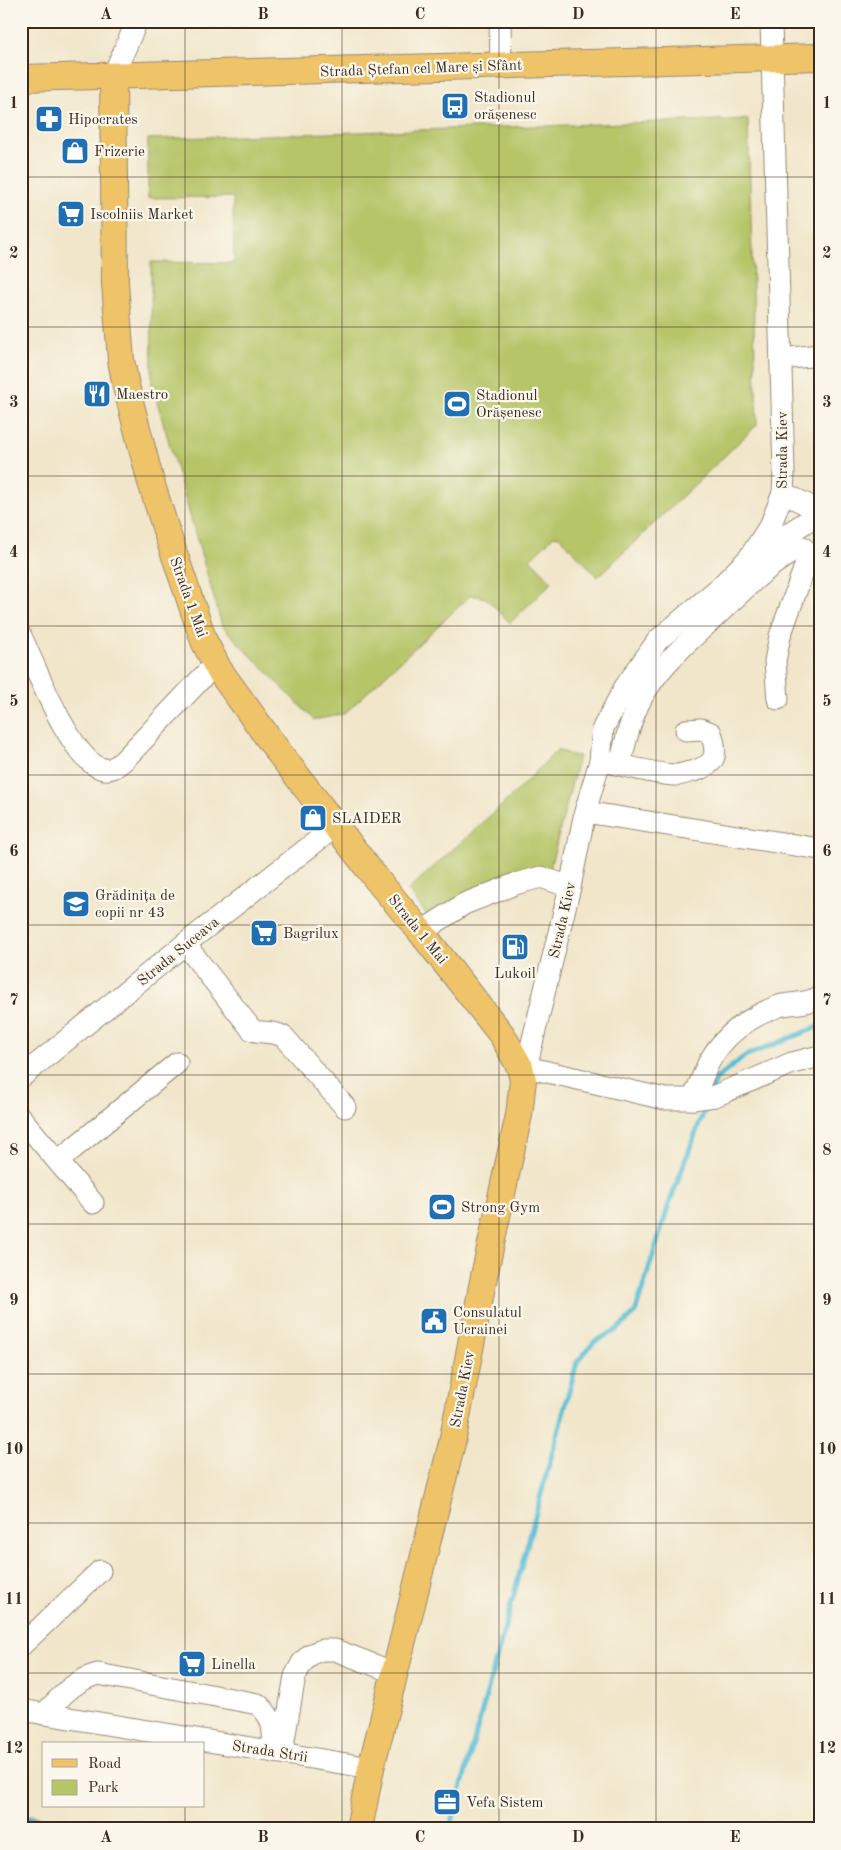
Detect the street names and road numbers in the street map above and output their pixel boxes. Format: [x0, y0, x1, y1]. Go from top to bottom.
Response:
street label: Strada Ștefan cel Mare și Sfânt [320, 58, 522, 81]
street label: Strada Kiev [776, 411, 791, 489]
street label: Strada 1 Mai [166, 555, 209, 640]
street label: Strada Kiev [547, 881, 580, 960]
street label: Strada 1 Mai [384, 892, 449, 967]
street label: Strada Suceava [135, 914, 223, 989]
street label: Strada Kiev [449, 1350, 478, 1429]
street label: Strada Strîi [231, 1739, 309, 1766]

